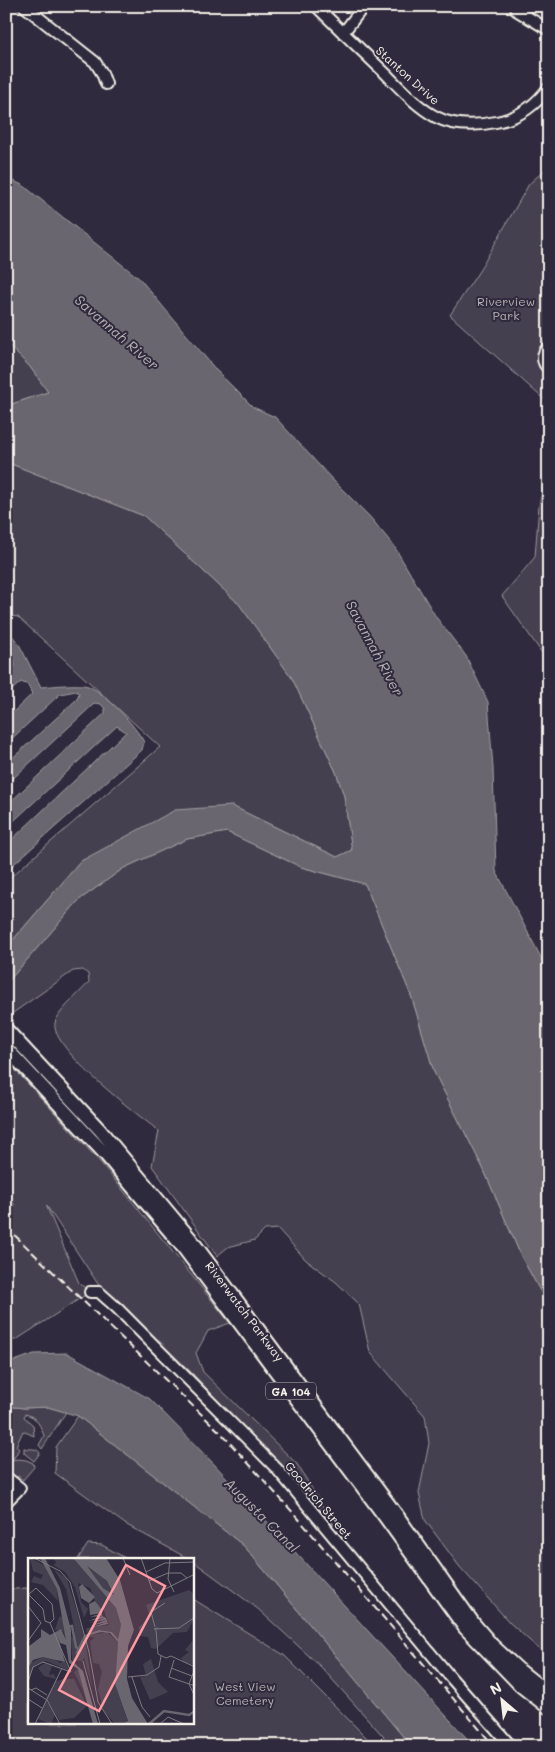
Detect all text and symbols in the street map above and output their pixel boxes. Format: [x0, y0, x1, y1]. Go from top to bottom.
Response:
street label: Stanton Drive [373, 42, 443, 108]
water label: Savannah River [71, 290, 163, 374]
park label: Riverview Park [477, 293, 535, 323]
water label: Savannah River [342, 597, 408, 699]
street label: Riverwatch Parkway [202, 1258, 288, 1364]
road number: GA 104 [266, 1382, 316, 1400]
street label: Goodrich Street [282, 1458, 356, 1542]
water label: Augusta Canal [221, 1474, 304, 1557]
inset map [28, 1558, 194, 1724]
north arrow [478, 1674, 528, 1724]
text: N [487, 1677, 505, 1699]
park label: West View Cemetery [214, 1678, 276, 1708]

